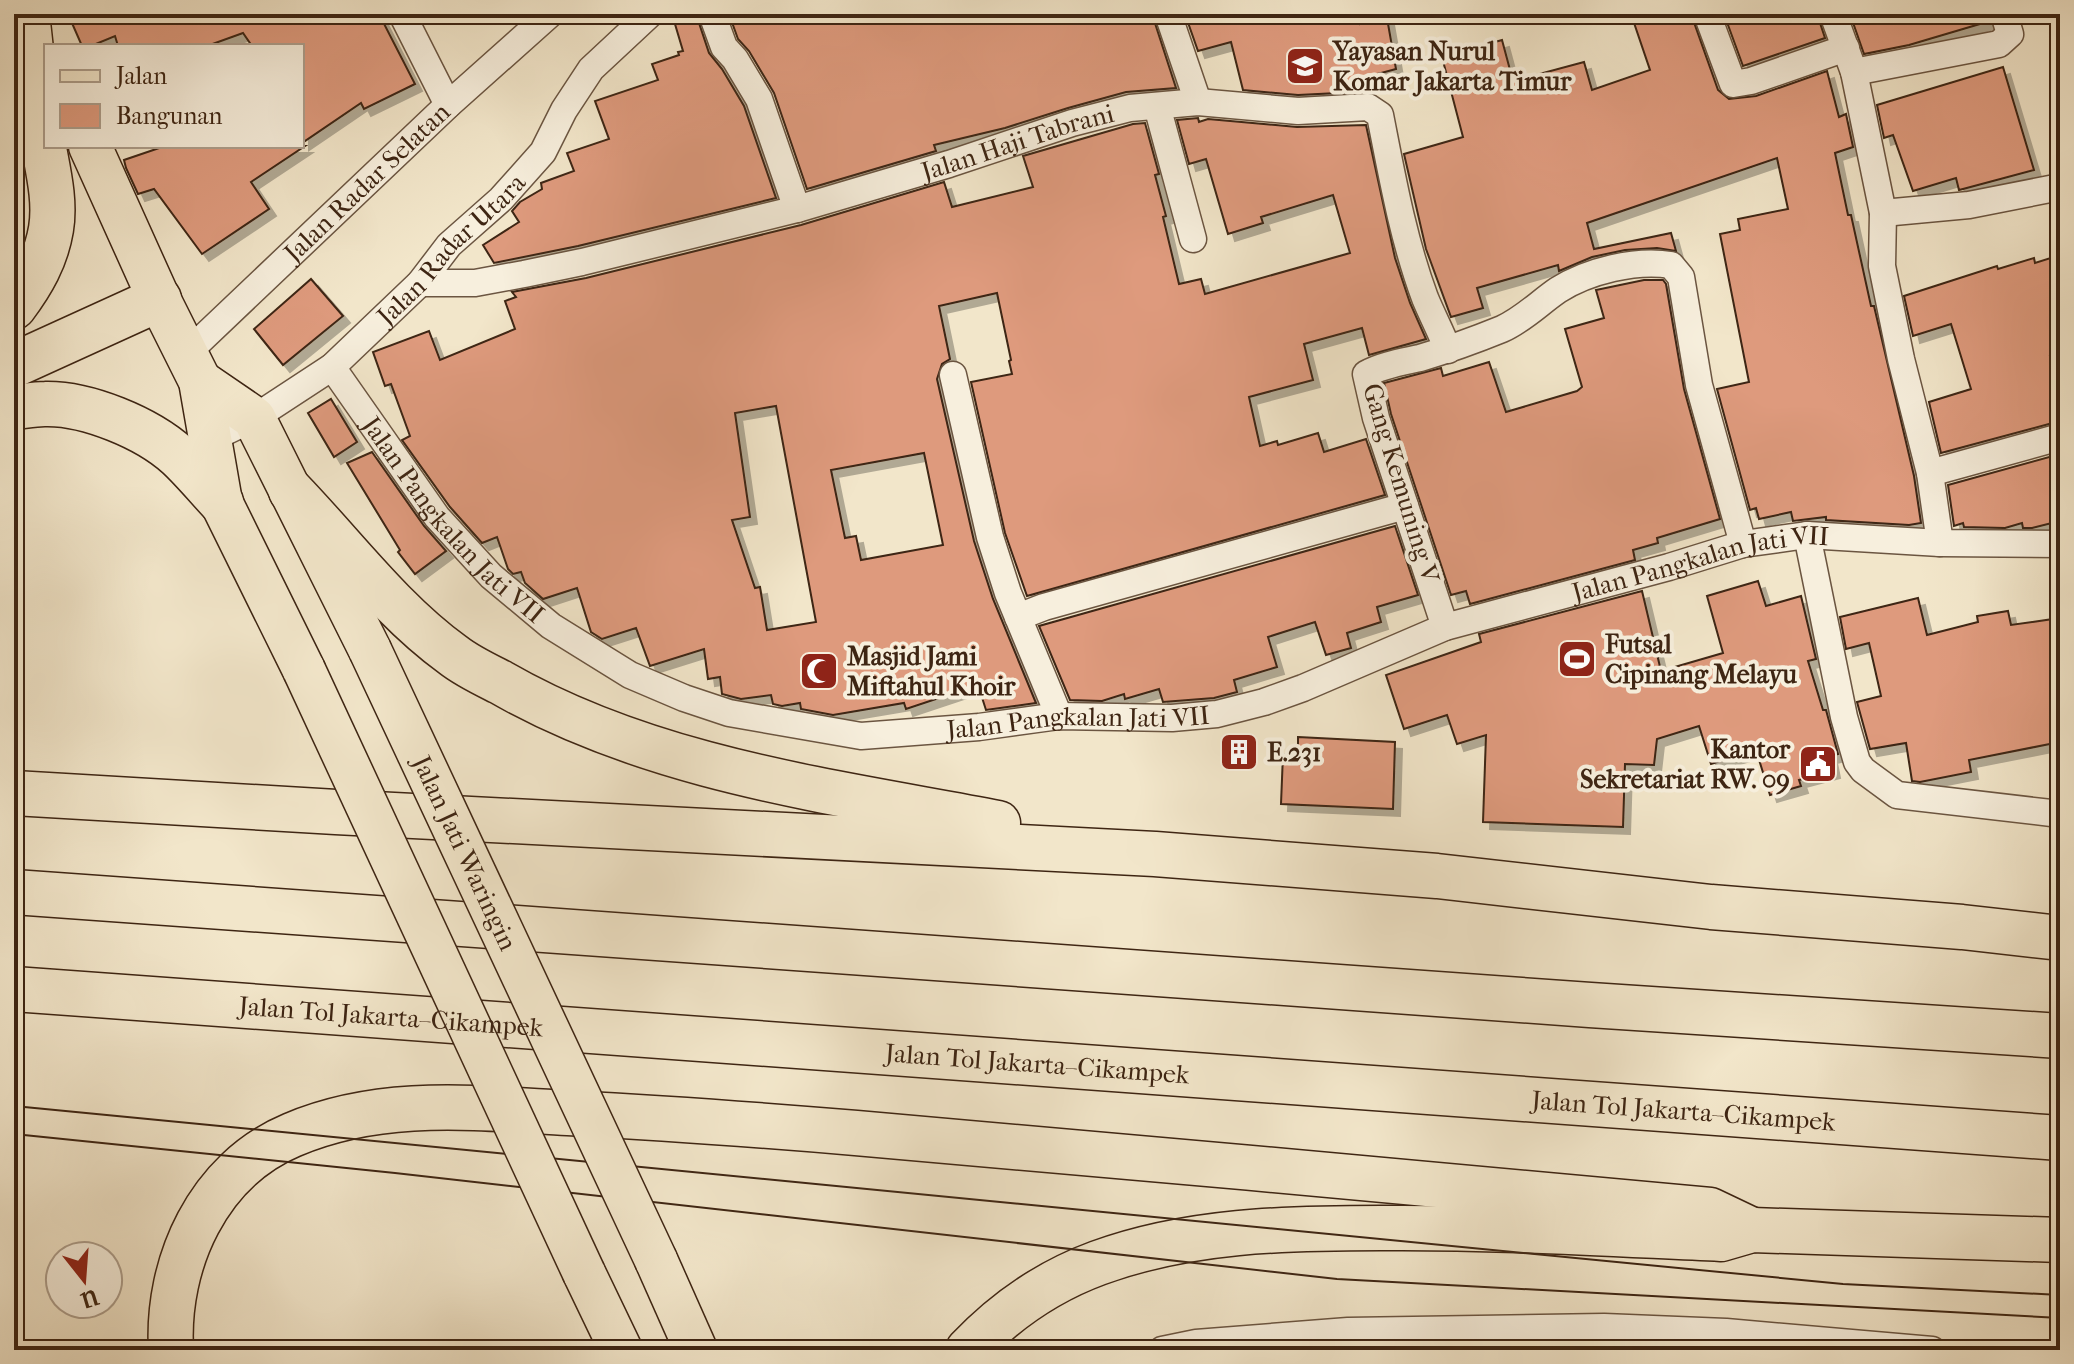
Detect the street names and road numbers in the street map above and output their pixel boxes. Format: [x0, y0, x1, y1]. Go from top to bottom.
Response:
street label: Jalan Radar Selatan [276, 96, 456, 270]
street label: Jalan Haji Tabrani [916, 97, 1117, 187]
street label: Jalan Radar Utara [369, 166, 532, 333]
street label: Gang Kemuning V [1356, 380, 1446, 587]
street label: Jalan Pangkalan Jati VII [355, 409, 551, 629]
street label: Jalan Pangkalan Jati VII [1566, 519, 1830, 608]
street label: Jalan Pangkalan Jati VII [943, 699, 1211, 745]
street label: Jalan Jati Waringin [405, 749, 524, 955]
street label: Jalan Tol Jakarta–Cikampek [236, 990, 545, 1043]
street label: Jalan Tol Jakarta–Cikampek [882, 1037, 1191, 1090]
street label: Jalan Tol Jakarta–Cikampek [1528, 1084, 1837, 1137]

